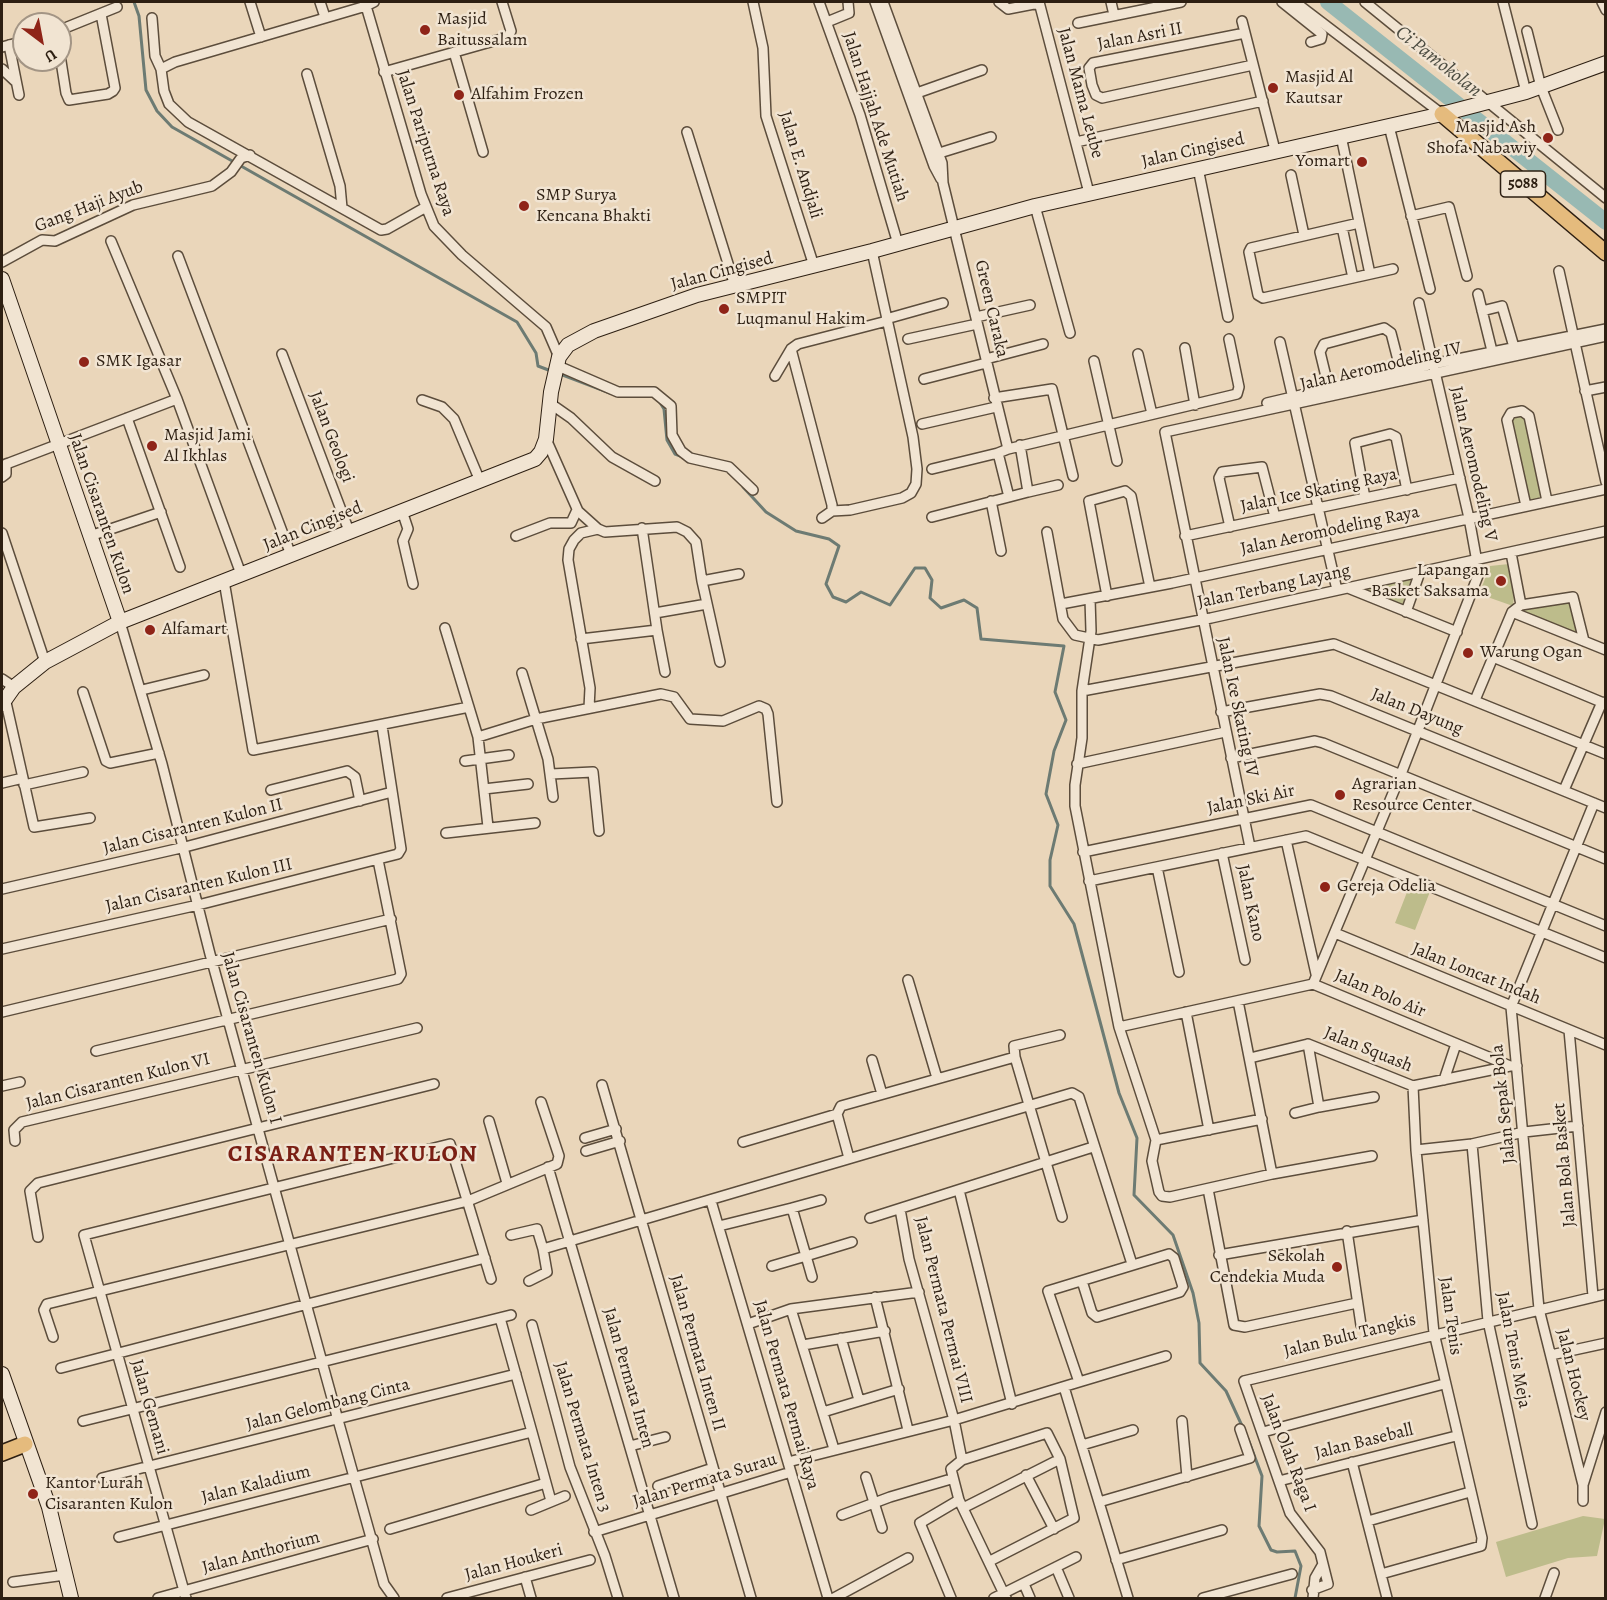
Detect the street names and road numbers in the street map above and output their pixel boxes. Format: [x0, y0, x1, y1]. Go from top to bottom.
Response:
street label: Jalan Asri II [1096, 18, 1184, 56]
street label: Jalan Mama Leube [1052, 25, 1108, 161]
street label: Jalan Hajjah Ade Mutiah [837, 29, 913, 205]
street label: Jalan Paripurna Raya [391, 67, 459, 219]
street label: Jalan E. Andjali [773, 108, 827, 222]
street label: Jalan Cingised [1139, 129, 1247, 173]
road number: 5088 [1500, 171, 1546, 197]
street label: Gang Haji Ayub [32, 176, 146, 238]
street label: Jalan Cingised [669, 248, 775, 296]
street label: Green Caraka [969, 258, 1013, 360]
street label: Jalan Aeromodeling IV [1298, 338, 1464, 396]
street label: Jalan Aeromodeling V [1445, 384, 1501, 544]
street label: Jalan Geologi [304, 388, 358, 486]
street label: Jalan Cisaranten Kulon [63, 431, 139, 597]
street label: Jalan Ice Skating Raya [1239, 464, 1399, 518]
street label: Jalan Cingised [260, 497, 366, 557]
street label: Jalan Aeromodeling Raya [1239, 501, 1421, 561]
street label: Jalan Terbang Layang [1196, 560, 1352, 614]
street label: Jalan Ice Skating IV [1212, 635, 1262, 779]
street label: Jalan Dayung [1368, 684, 1466, 740]
street label: Jalan Ski Air [1205, 780, 1297, 820]
street label: Jalan Cisaranten Kulon II [101, 794, 285, 860]
street label: Jalan Cisaranten Kulon III [104, 854, 294, 918]
street label: Jalan Kano [1231, 862, 1269, 944]
street label: Jalan Loncat Indah [1408, 938, 1544, 1010]
street label: Jalan Cisaranten Kulon I [216, 950, 286, 1126]
street label: Jalan Polo Air [1331, 965, 1429, 1023]
street label: Jalan Squash [1321, 1022, 1415, 1078]
street label: Jalan Sepak Bola [1487, 1043, 1521, 1165]
street label: Jalan Cisaranten Kulon VI [24, 1049, 212, 1115]
street label: Jalan Bola Basket [1549, 1102, 1581, 1228]
street label: Jalan Permata Permai VIII [909, 1214, 977, 1406]
street label: Jalan Permata Inten II [664, 1272, 730, 1434]
street label: Jalan Tenis [1434, 1275, 1466, 1357]
street label: Jalan Tenis Meja [1491, 1290, 1535, 1410]
street label: Jalan Permata Permai Raya [749, 1298, 823, 1492]
street label: Jalan Permata Inten [598, 1305, 658, 1451]
street label: Jalan Bulu Tangkis [1282, 1309, 1418, 1363]
street label: Jalan Hockey [1551, 1327, 1595, 1423]
street label: Jalan Gemani [125, 1357, 173, 1457]
street label: Jalan Permata Inten 3 [549, 1359, 615, 1515]
street label: Jalan Gelombang Cinta [244, 1374, 412, 1436]
street label: Jalan Olah Raga I [1256, 1391, 1320, 1515]
street label: Jalan Baseball [1313, 1419, 1415, 1465]
street label: Jalan Permata Surau [630, 1449, 780, 1513]
street label: Jalan Kaladium [199, 1461, 313, 1509]
street label: Jalan Anthorium [200, 1527, 322, 1579]
street label: Jalan Houkeri [463, 1540, 565, 1586]

